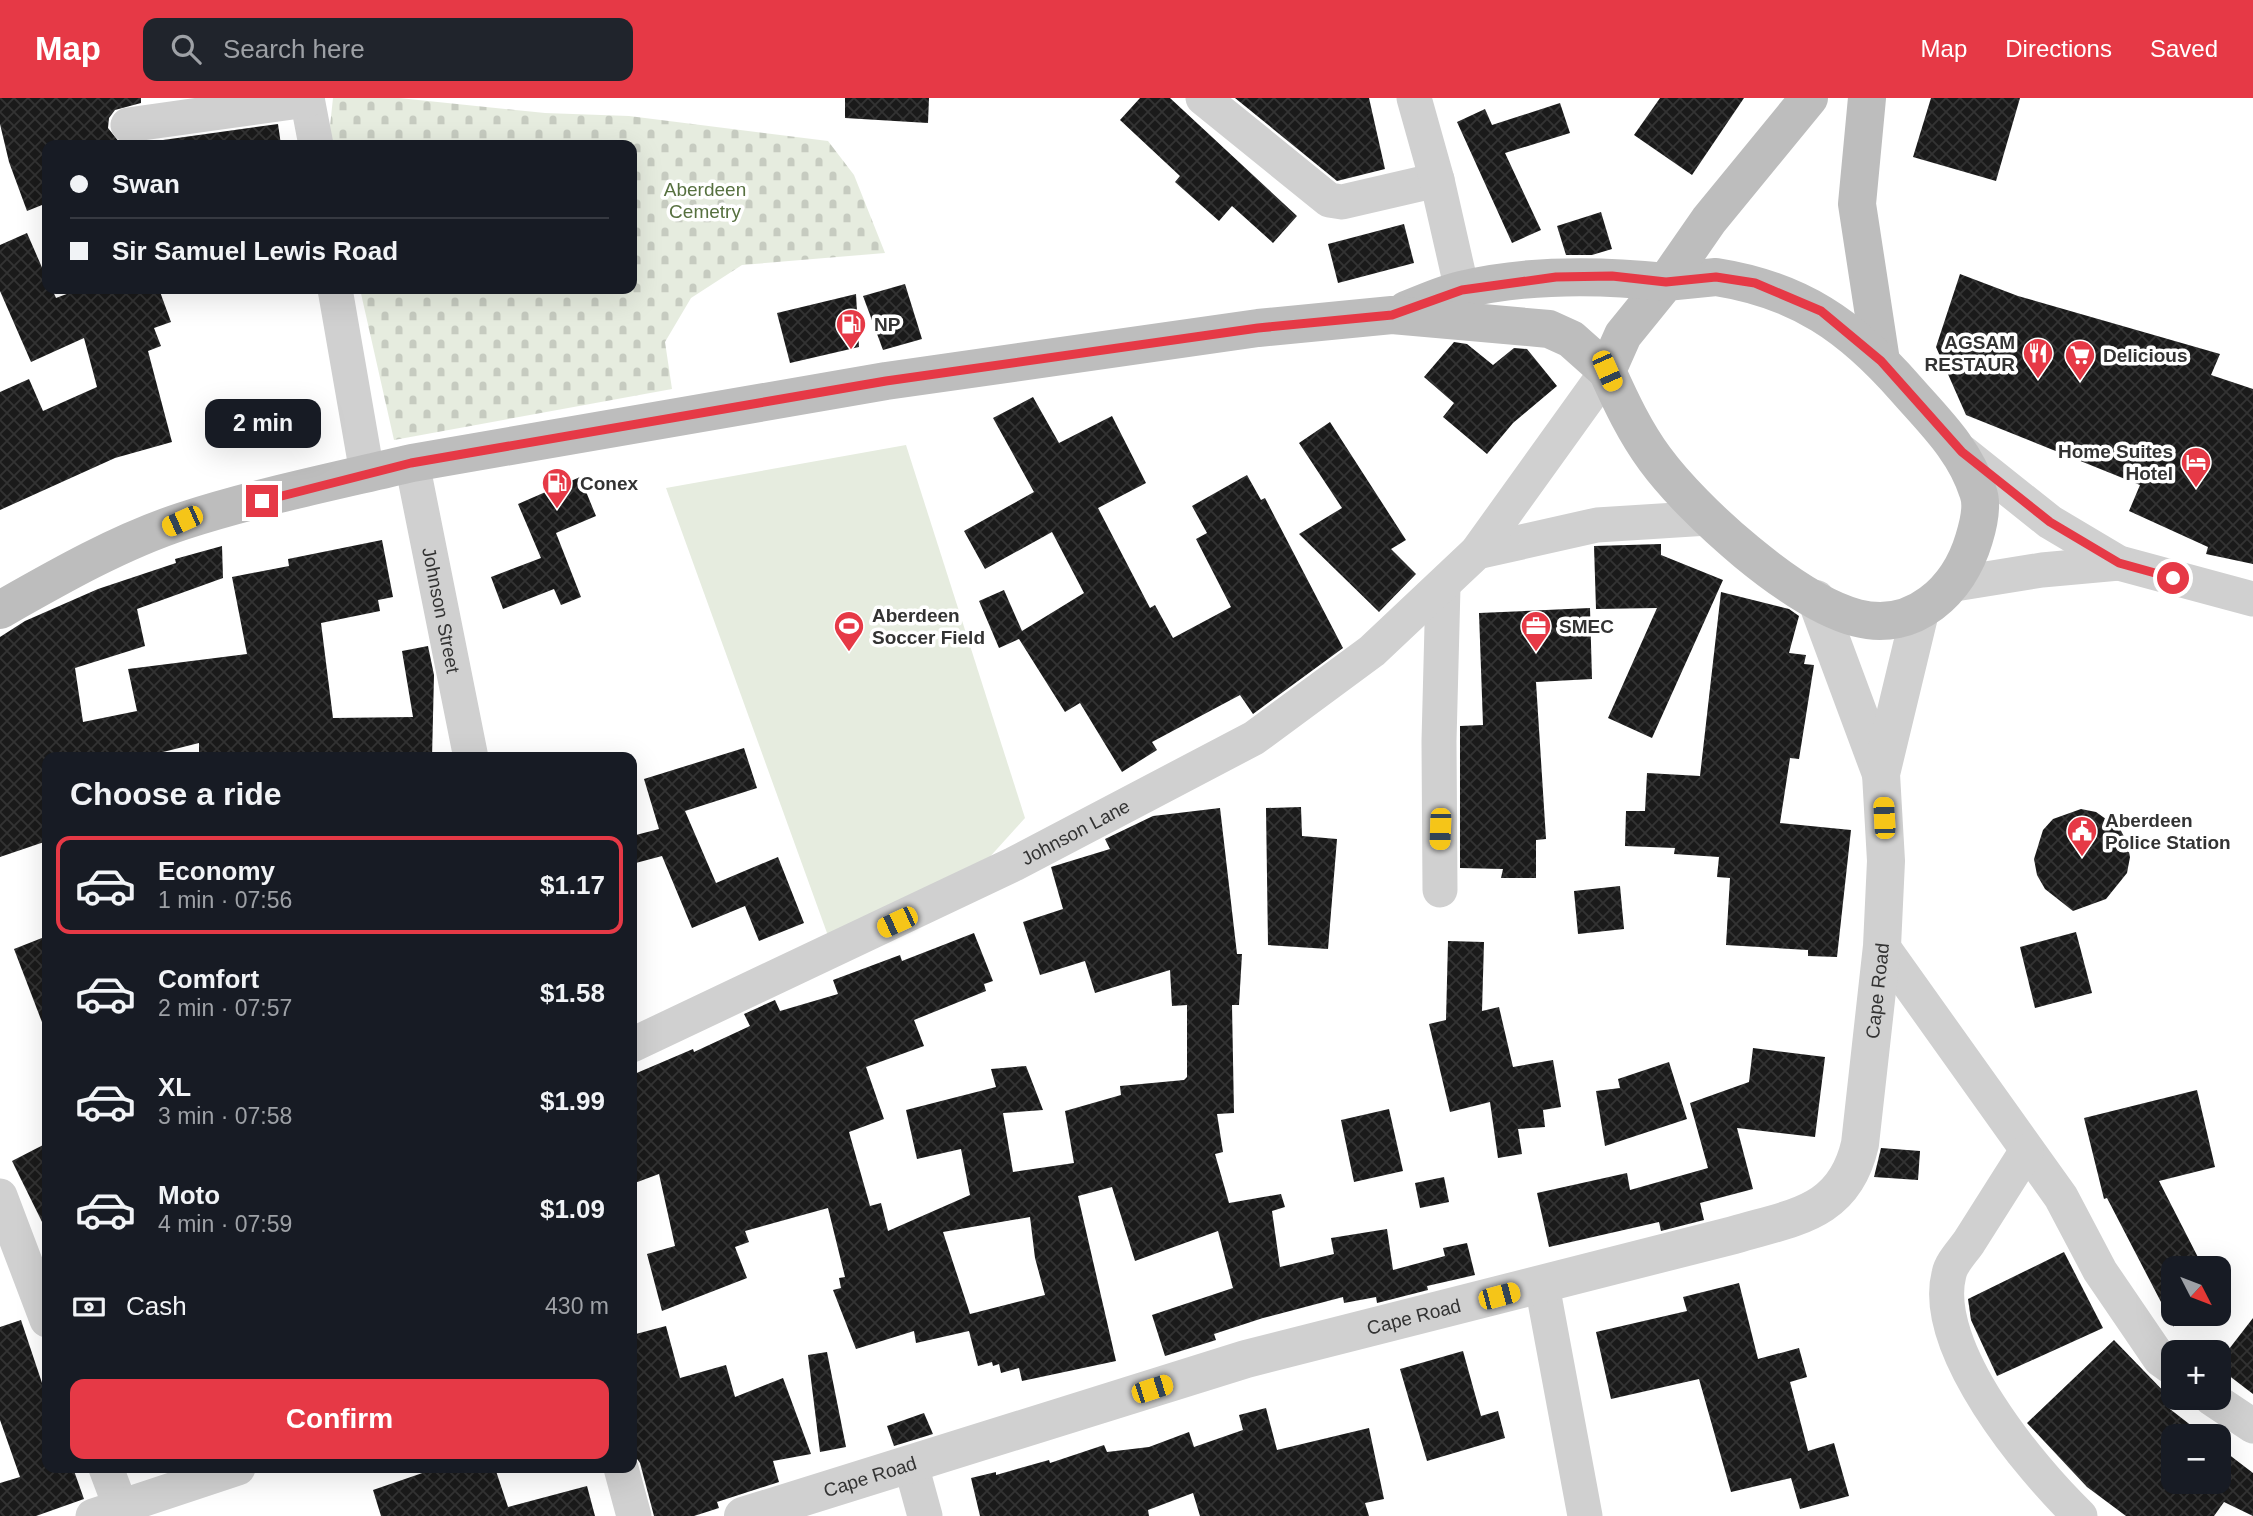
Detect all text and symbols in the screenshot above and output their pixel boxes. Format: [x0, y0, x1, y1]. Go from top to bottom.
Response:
search box [143, 18, 633, 81]
text: Map [35, 30, 101, 67]
icon: search [167, 30, 205, 68]
text: Search here [223, 34, 365, 64]
text: Map [1921, 35, 1967, 62]
text: Directions [2005, 35, 2112, 62]
text: Saved [2150, 35, 2218, 62]
text: Swan [112, 169, 180, 199]
park label: Aberdeen Cemetry [664, 179, 746, 222]
text: Sir Samuel Lewis Road [112, 236, 398, 266]
fuel station icon: NP [834, 307, 868, 351]
place label: NP [874, 314, 901, 335]
place label: AGSAM RESTAUR [1925, 332, 2015, 375]
restaurant icon: AGSAM RESTAUR [2021, 336, 2055, 380]
supermarket icon: Delicious [2063, 338, 2097, 382]
place label: Delicious [2103, 345, 2187, 366]
car [1589, 348, 1626, 394]
callout: 2 min [204, 400, 320, 448]
text: 2 min [233, 410, 293, 436]
place label: Home Suites Hotel [2058, 441, 2173, 484]
hotel icon: Home Suites Hotel [2179, 445, 2213, 489]
fuel station icon: Conex [540, 466, 574, 510]
place label: Conex [580, 473, 639, 494]
route end [246, 485, 278, 517]
car [159, 503, 206, 539]
street label: Johnson Street [418, 545, 464, 676]
route start [2157, 562, 2189, 594]
place label: Aberdeen Soccer Field [872, 605, 985, 648]
sports icon: Aberdeen Soccer Field [832, 609, 866, 653]
office icon: SMEC [1519, 609, 1553, 653]
place label: SMEC [1559, 616, 1614, 637]
text: Choose a ride [70, 776, 282, 812]
street label: Johnson Lane [1018, 795, 1133, 869]
car [1873, 796, 1896, 840]
car [1429, 808, 1452, 850]
place label: Aberdeen Police Station [2105, 810, 2231, 853]
public building icon: Aberdeen Police Station [2065, 814, 2099, 858]
icon: car [74, 854, 137, 917]
text: Economy [158, 856, 275, 886]
text: $1.17 [540, 870, 605, 900]
text: 1 min · 07:56 [158, 887, 292, 913]
car [874, 904, 921, 940]
street label: Cape Road [1862, 942, 1893, 1040]
icon: car [74, 962, 137, 1025]
text: Comfort [158, 964, 259, 994]
text: $1.58 [540, 978, 605, 1008]
text: 2 min · 07:57 [158, 995, 292, 1021]
icon: car [74, 1070, 137, 1133]
text: XL [158, 1072, 191, 1102]
text: $1.99 [540, 1086, 605, 1116]
text: 3 min · 07:58 [158, 1103, 292, 1129]
icon: car [74, 1178, 137, 1241]
text: Moto [158, 1180, 220, 1210]
text: $1.09 [540, 1194, 605, 1224]
text: 4 min · 07:59 [158, 1211, 292, 1237]
north arrow [2161, 1256, 2231, 1326]
map controls [2161, 1256, 2231, 1494]
car [1476, 1280, 1523, 1312]
icon: cash [70, 1288, 108, 1326]
text: Cash [126, 1291, 187, 1321]
text: 430 m [545, 1293, 609, 1319]
street label: Cape Road [1365, 1295, 1463, 1339]
button: + [2161, 1340, 2231, 1410]
car [1129, 1373, 1176, 1405]
button: Confirm [70, 1379, 609, 1459]
button: − [2161, 1424, 2231, 1494]
street label: Cape Road [821, 1452, 919, 1501]

